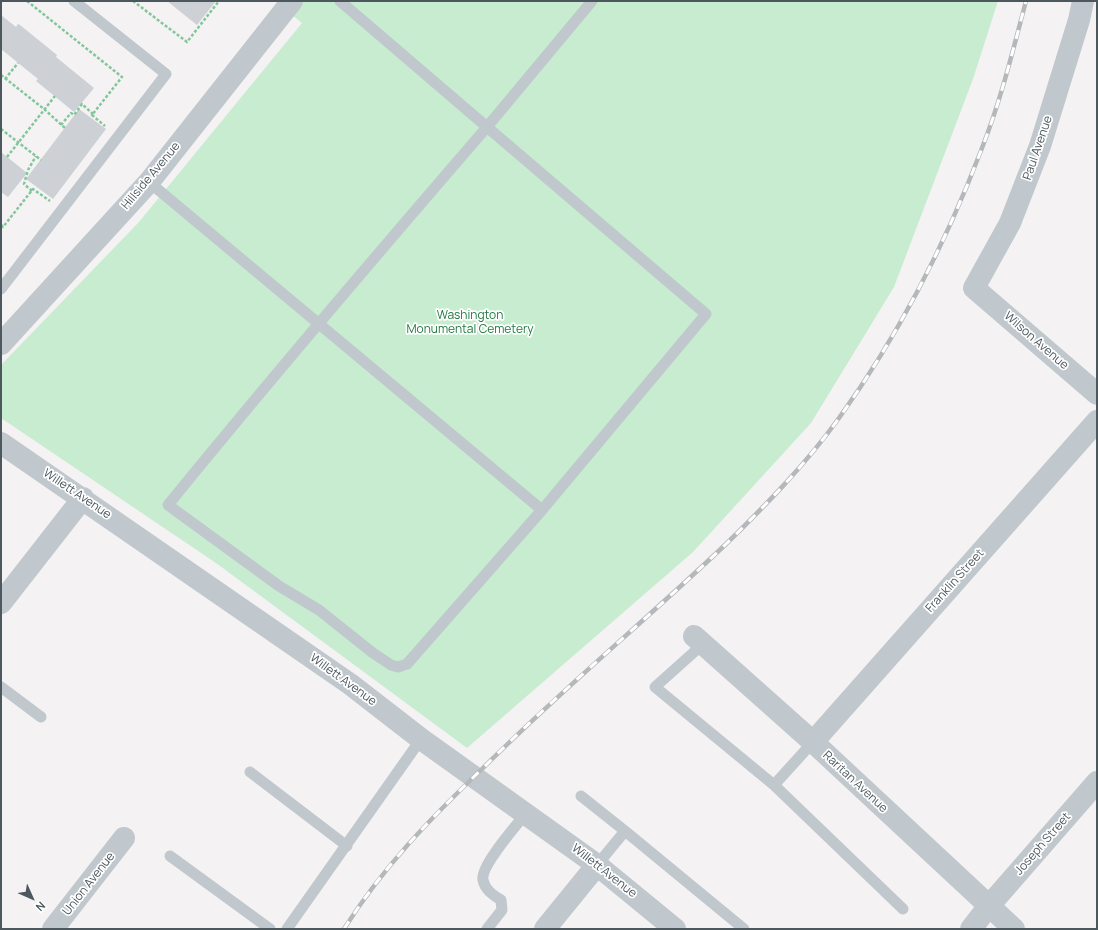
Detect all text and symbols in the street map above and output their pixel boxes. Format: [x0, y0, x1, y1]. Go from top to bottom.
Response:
street label: Paul Avenue [1020, 114, 1056, 182]
street label: Hillside Avenue [119, 139, 183, 213]
park label: Washington Monumental Cemetery [407, 309, 533, 337]
street label: Wilson Avenue [1001, 309, 1071, 373]
street label: Willett Avenue [40, 466, 114, 522]
street label: Franklin Street [923, 546, 987, 616]
street label: Willett Avenue [307, 651, 379, 709]
street label: Raritan Avenue [820, 748, 890, 816]
street label: Joseph Street [1012, 810, 1074, 878]
street label: Willett Avenue [569, 841, 639, 901]
street label: Union Avenue [60, 850, 118, 918]
north arrow [12, 878, 52, 918]
text: N [33, 899, 49, 915]

